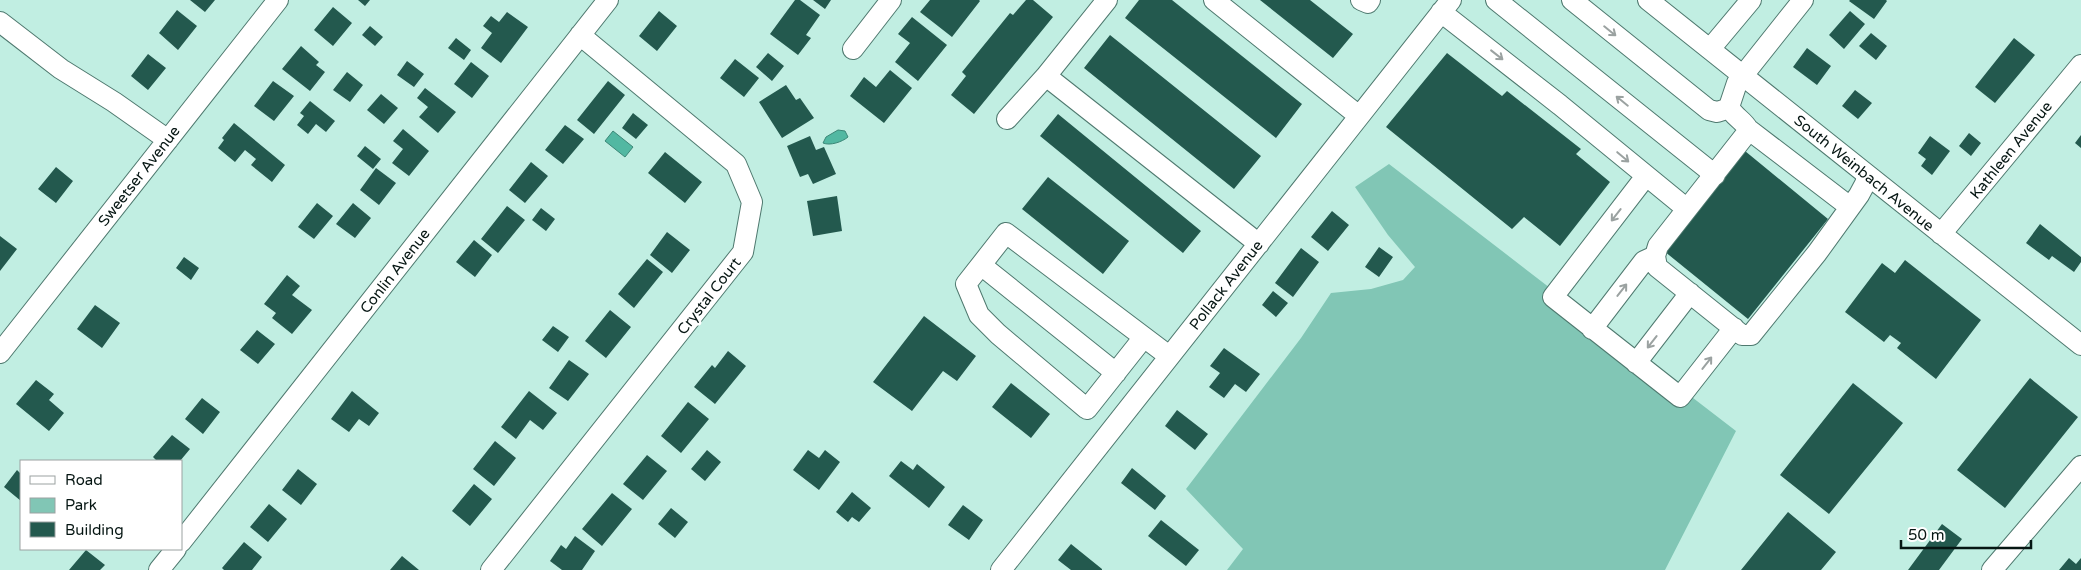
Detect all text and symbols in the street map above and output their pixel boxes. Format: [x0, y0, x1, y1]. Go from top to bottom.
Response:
one-way arrow [1604, 25, 1617, 36]
one-way arrow [1490, 50, 1503, 61]
one-way arrow [1616, 95, 1629, 106]
street label: Kathleen Avenue [1966, 97, 2056, 203]
street label: South Weinbach Avenue [1790, 111, 1938, 235]
street label: Sweetser Avenue [94, 122, 184, 230]
one-way arrow [1617, 152, 1630, 163]
one-way arrow [1611, 208, 1622, 221]
street label: Conlin Avenue [356, 225, 434, 317]
street label: Pollack Avenue [1185, 237, 1267, 333]
street label: Crystal Court [673, 254, 745, 338]
one-way arrow [1616, 284, 1627, 297]
one-way arrow [1647, 335, 1658, 348]
one-way arrow [1702, 356, 1712, 370]
legend [20, 460, 182, 550]
text: Road [65, 471, 103, 489]
text: Park [65, 496, 97, 514]
scale bar [1901, 518, 2031, 550]
text: Building [65, 521, 124, 539]
text: 50 m [1908, 526, 1945, 544]

